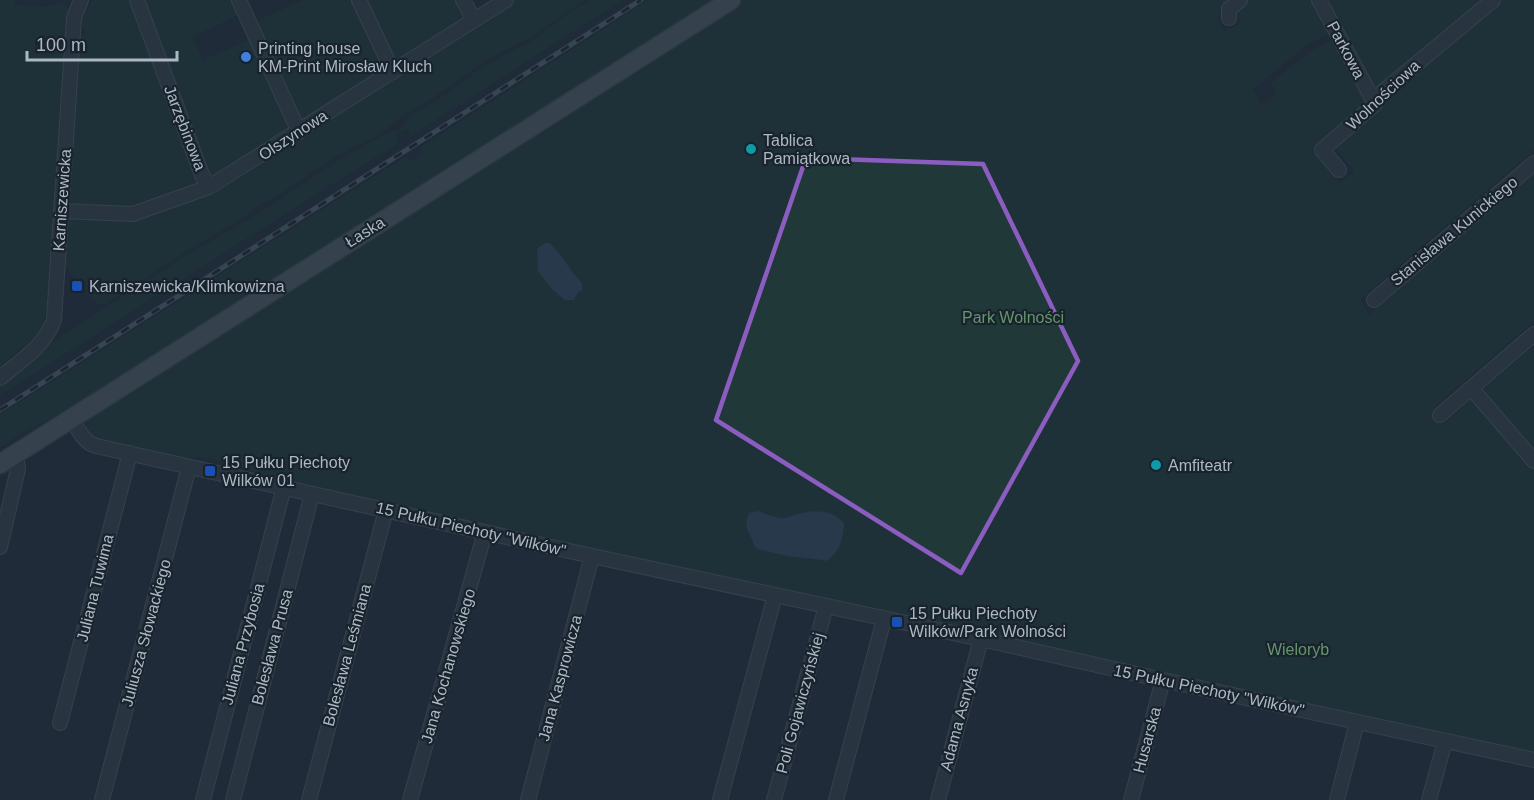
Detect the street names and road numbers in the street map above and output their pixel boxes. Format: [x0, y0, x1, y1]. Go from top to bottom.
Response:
street label: Parkowa [1324, 19, 1368, 82]
street label: Wolnościowa [1343, 57, 1423, 133]
street label: Jarzębinowa [161, 83, 209, 173]
street label: Olszynowa [256, 107, 331, 163]
street label: Karniszewicka [50, 148, 74, 252]
street label: Stanisława Kunickiego [1387, 173, 1521, 289]
street label: Łaska [342, 213, 388, 251]
street label: 15 Pułku Piechoty "Wilków" [374, 499, 568, 559]
street label: Juliana Tuwima [73, 532, 117, 644]
street label: Juliusza Słowackiego [118, 557, 174, 709]
street label: Juliana Przybosia [219, 581, 267, 707]
street label: Bolesława Leśmiana [320, 582, 374, 728]
street label: Bolesława Prusa [248, 587, 296, 707]
street label: Jana Kochanowskiego [418, 587, 478, 745]
street label: Jana Kasprowicza [535, 613, 585, 743]
street label: Poli Gojawiczyńskiej [773, 631, 827, 775]
street label: 15 Pułku Piechoty "Wilków" [1112, 661, 1306, 719]
street label: Adama Asnyka [937, 665, 981, 773]
street label: Husarska [1130, 705, 1164, 775]

